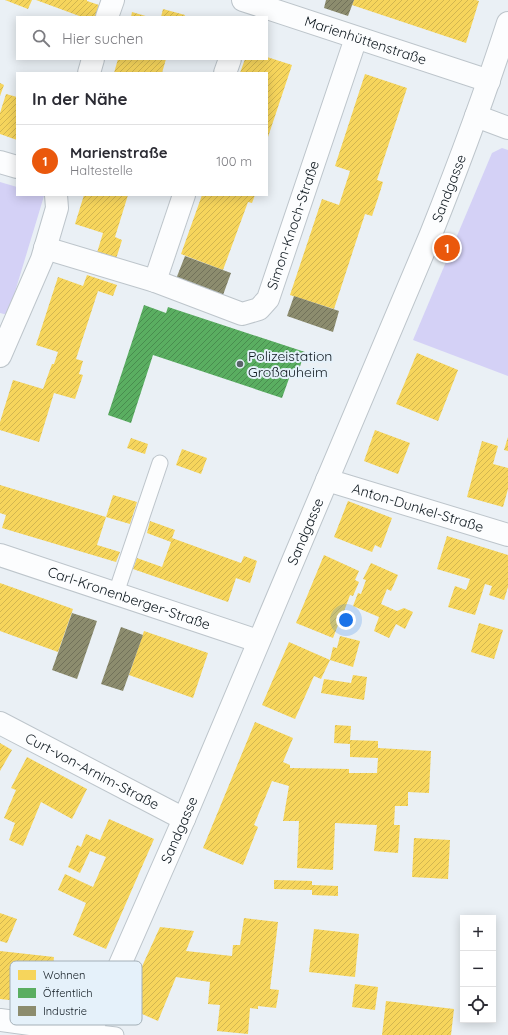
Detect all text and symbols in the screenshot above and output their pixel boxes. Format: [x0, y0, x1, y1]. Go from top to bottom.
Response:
street label: Marienhüttenstraße [302, 12, 429, 69]
search box [16, 16, 268, 60]
icon: search [30, 27, 52, 49]
text: Hier suchen [62, 29, 143, 48]
text: In der Nähe [32, 88, 128, 109]
text: Marienstraße [70, 143, 168, 162]
street label: Sandgasse [428, 152, 470, 225]
text: 1 [42, 153, 48, 169]
text: 100 m [216, 153, 252, 169]
street label: Simon-Knoch-Straße [263, 158, 323, 292]
text: Haltestelle [70, 162, 133, 178]
pin: 1 [434, 233, 460, 263]
place label: Polizeistation Großauheim [248, 347, 332, 381]
marker: Polizeistation Großauheim [235, 359, 245, 369]
street label: Anton-Dunkel-Straße [350, 479, 486, 536]
street label: Sandgasse [283, 495, 328, 568]
street label: Carl-Kronenberger-Straße [45, 563, 213, 634]
your location [336, 610, 356, 630]
street label: Curt-von-Arnim-Straße [22, 729, 162, 814]
street label: Sandgasse [157, 794, 202, 866]
map controls [460, 915, 496, 1023]
button: + [460, 915, 496, 951]
button: − [460, 951, 496, 987]
legend [10, 961, 142, 1025]
text: Wohnen [43, 968, 85, 982]
text: Öffentlich [43, 986, 92, 1000]
button: locate [460, 987, 496, 1023]
text: Industrie [43, 1004, 87, 1018]

